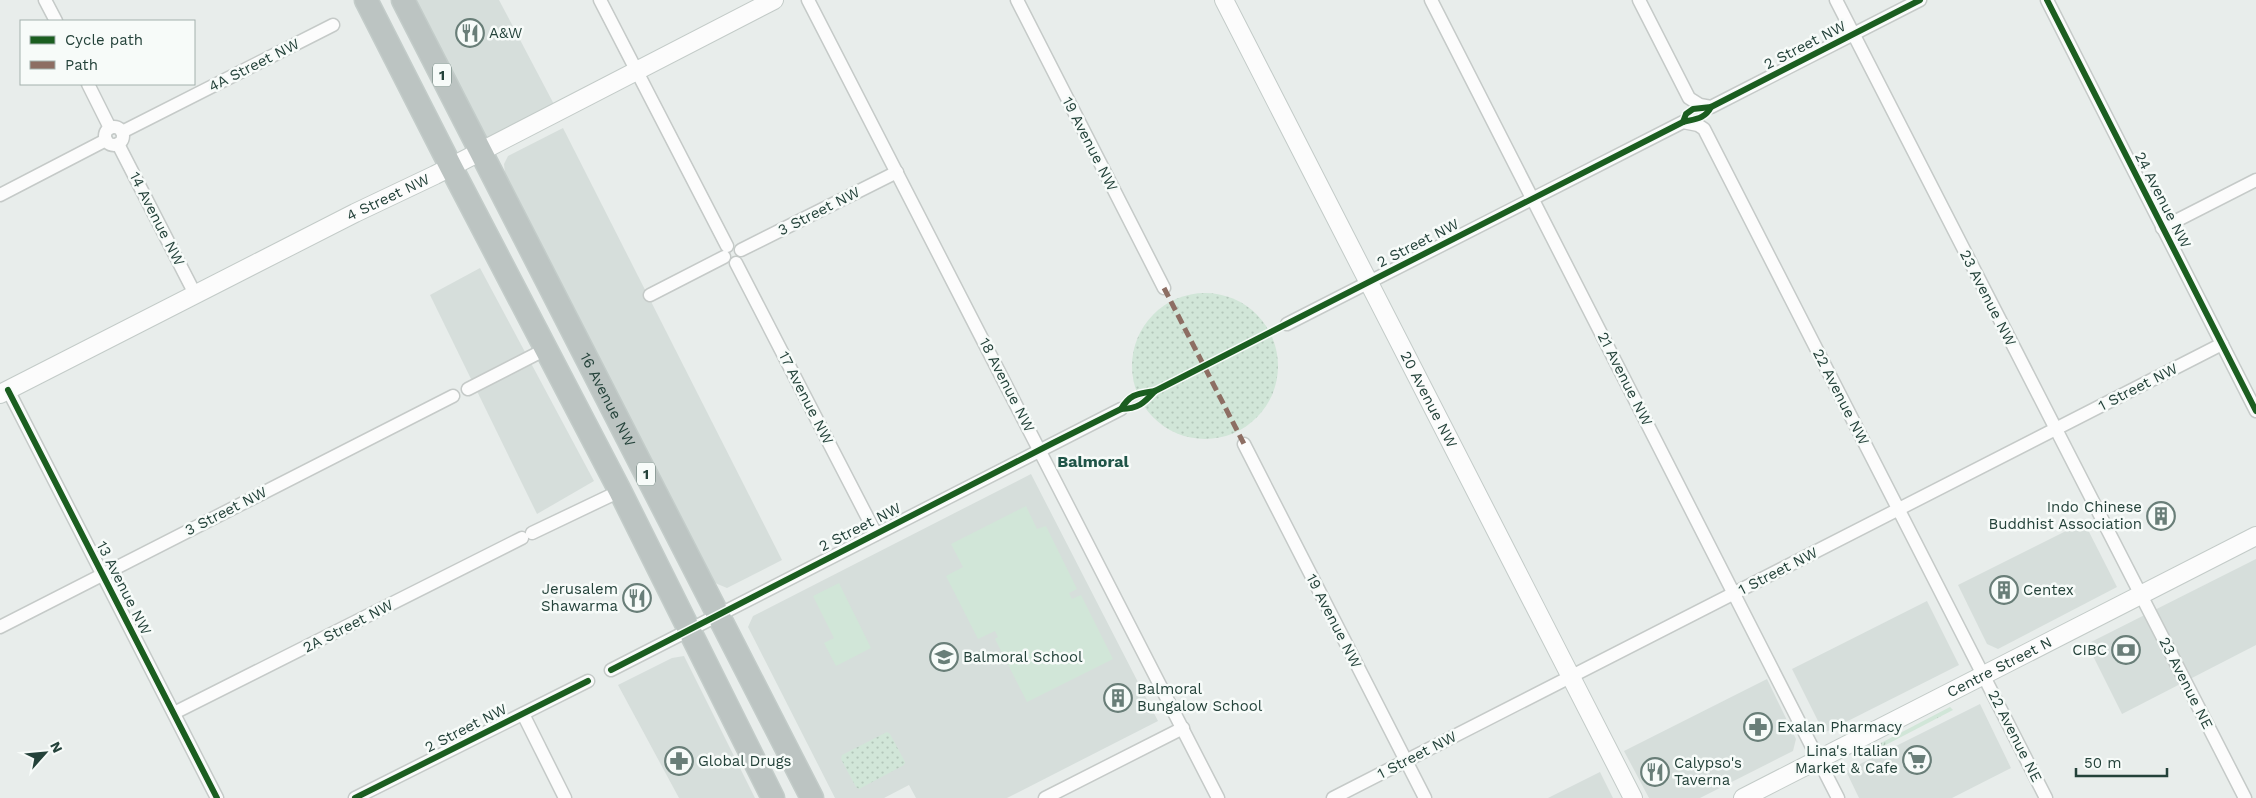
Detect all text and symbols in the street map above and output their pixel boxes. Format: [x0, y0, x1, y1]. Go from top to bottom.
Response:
street label: 2 Street NW [1761, 17, 1849, 73]
restaurant icon: A&W [455, 18, 485, 48]
legend [20, 20, 195, 85]
place label: A&W [489, 24, 522, 42]
text: Cycle path [65, 31, 143, 49]
street label: 4A Street NW [206, 34, 302, 96]
text: Path [65, 56, 98, 74]
road number: 1 [433, 64, 451, 86]
street label: 19 Avenue NW [1059, 94, 1121, 194]
street label: 24 Avenue NW [2131, 149, 2195, 251]
street label: 14 Avenue NW [126, 169, 188, 269]
street label: 4 Street NW [343, 170, 433, 225]
street label: 3 Street NW [775, 183, 863, 239]
street label: 2 Street NW [1374, 215, 1462, 271]
street label: 23 Avenue NW [1956, 247, 2020, 349]
street label: 21 Avenue NW [1594, 329, 1656, 429]
street label: 18 Avenue NW [976, 335, 1038, 435]
street label: 22 Avenue NW [1809, 346, 1873, 448]
street label: 20 Avenue NW [1397, 348, 1461, 451]
street label: 17 Avenue NW [775, 349, 837, 447]
street label: 16 Avenue NW [576, 350, 639, 450]
street label: 1 Street NW [2095, 359, 2181, 415]
district label: Balmoral [1057, 452, 1129, 471]
road number: 1 [637, 462, 655, 486]
street label: 3 Street NW [182, 483, 270, 539]
place label: Indo Chinese Buddhist Association [1988, 498, 2142, 533]
street label: 2 Street NW [816, 499, 904, 555]
building icon: Indo Chinese Buddhist Association [2146, 501, 2176, 531]
street label: 13 Avenue NW [93, 538, 155, 638]
street label: 1 Street NW [1735, 543, 1821, 599]
street label: 19 Avenue NW [1303, 571, 1365, 671]
building icon: Centex [1989, 575, 2019, 605]
place label: Jerusalem Shawarma [541, 580, 619, 615]
place label: Centex [2023, 581, 2074, 599]
restaurant icon: Jerusalem Shawarma [622, 583, 652, 613]
street label: 2A Street NW [300, 596, 396, 656]
street label: Centre Street N [1944, 633, 2055, 701]
street label: 23 Avenue NE [2155, 634, 2217, 732]
bank icon: CIBC [2111, 635, 2141, 665]
place label: CIBC [2072, 641, 2107, 659]
school or university icon: Balmoral School [929, 642, 959, 672]
place label: Balmoral School [963, 648, 1083, 666]
place label: Balmoral Bungalow School [1137, 680, 1263, 715]
building icon: Balmoral Bungalow School [1103, 683, 1133, 713]
street label: 22 Avenue NE [1984, 687, 2046, 785]
street label: 2 Street NW [422, 700, 510, 756]
pharmacy icon: Exalan Pharmacy [1743, 712, 1773, 742]
place label: Exalan Pharmacy [1777, 718, 1902, 736]
street label: 1 Street NW [1374, 727, 1460, 783]
north arrow [20, 728, 70, 778]
text: N [47, 739, 66, 755]
place label: Lina's Italian Market & Cafe [1795, 742, 1898, 777]
supermarket icon: Lina's Italian Market & Cafe [1902, 745, 1932, 775]
pharmacy icon: Global Drugs [664, 746, 694, 776]
scale bar [2076, 746, 2167, 778]
place label: Global Drugs [698, 752, 792, 770]
place label: Calypso's Taverna [1674, 754, 1742, 789]
text: 50 m [2084, 754, 2121, 772]
restaurant icon: Calypso's Taverna [1640, 757, 1670, 787]

